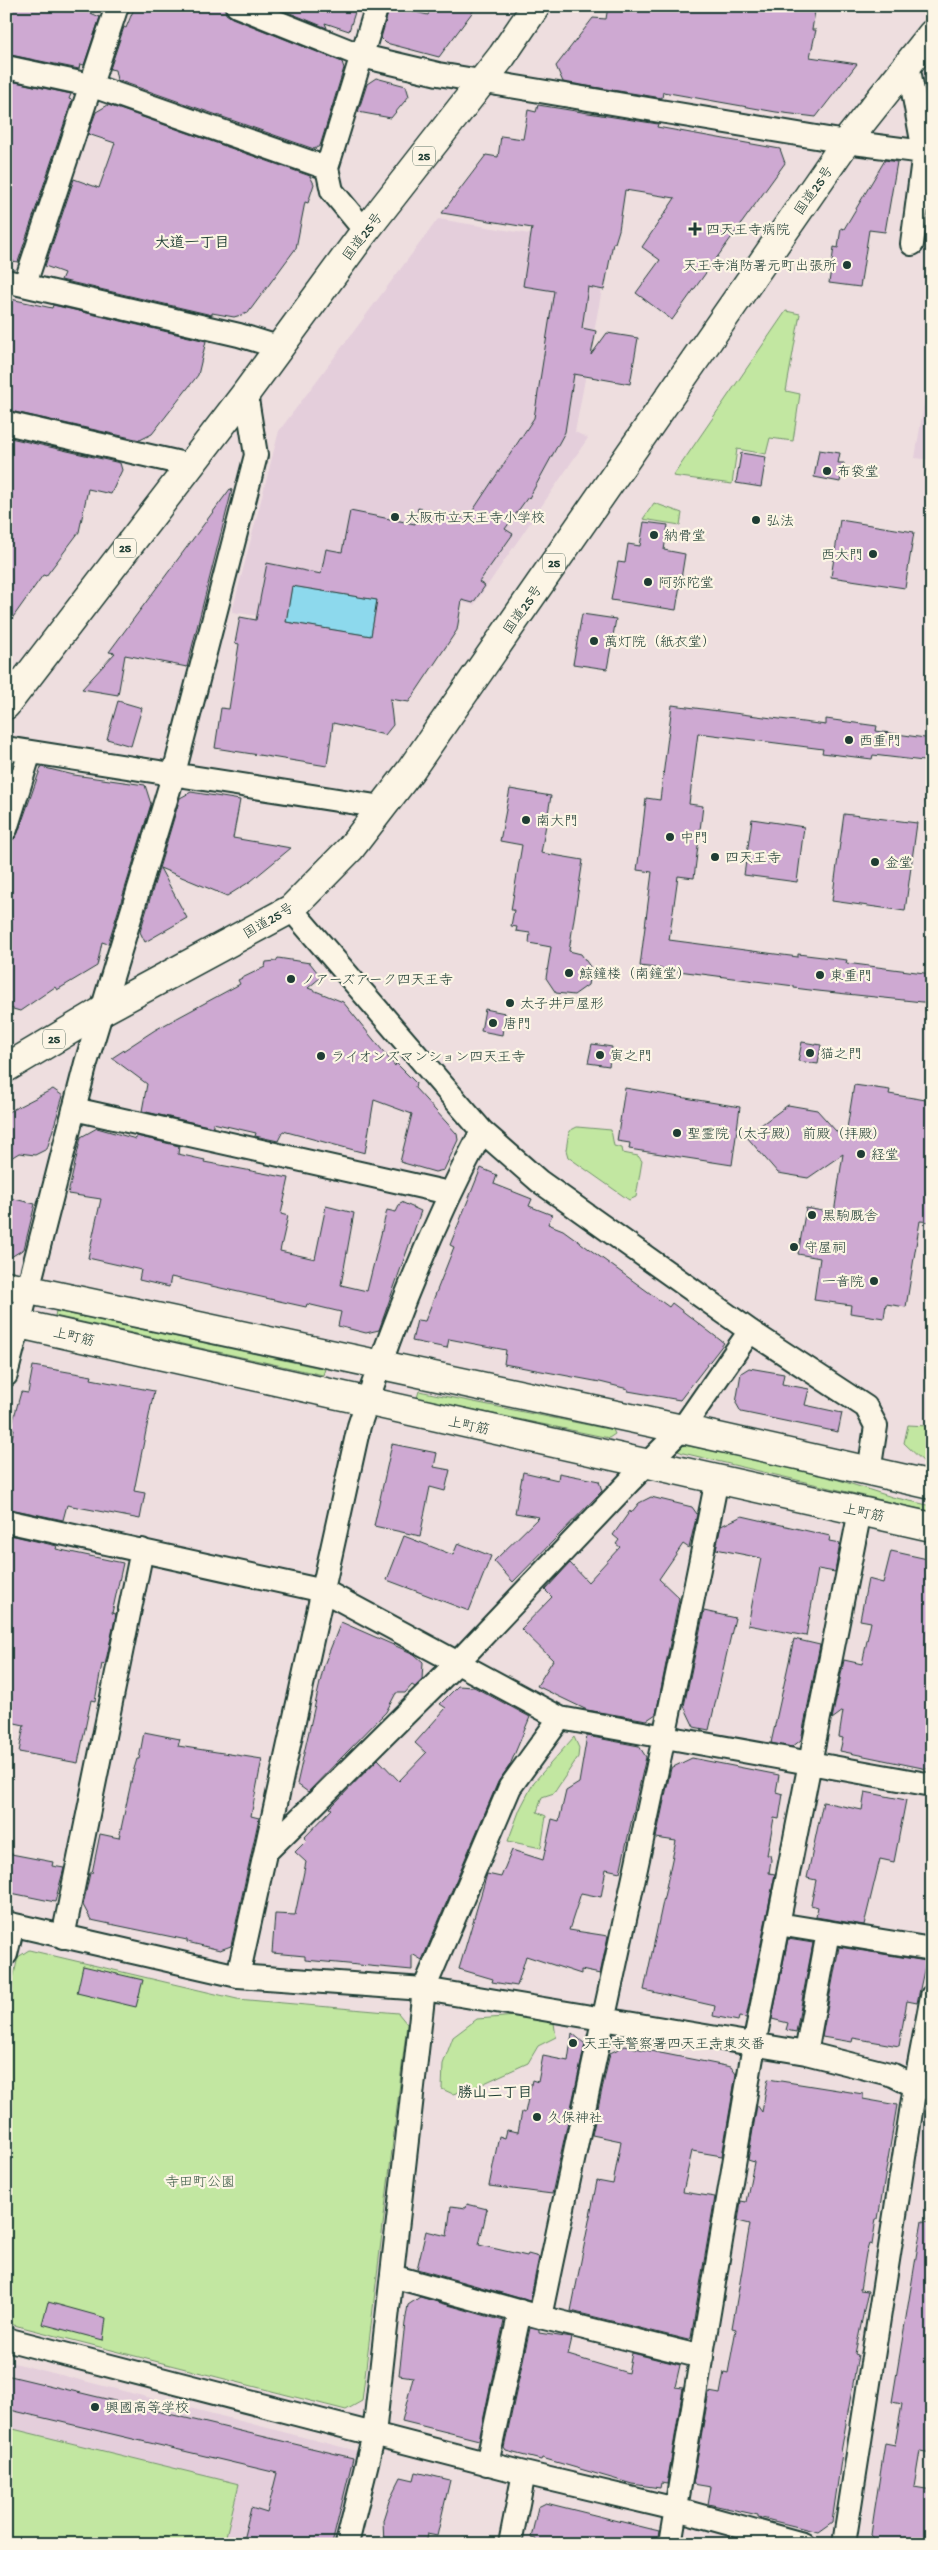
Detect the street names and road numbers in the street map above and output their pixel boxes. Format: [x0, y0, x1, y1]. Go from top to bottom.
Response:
road number: 25 [413, 146, 435, 166]
street label: 国道25号 [792, 164, 838, 219]
street label: 国道25号 [340, 210, 388, 265]
road number: 25 [114, 538, 136, 558]
road number: 25 [543, 554, 565, 572]
street label: 国道25号 [501, 583, 547, 638]
street label: 国道25号 [241, 900, 298, 944]
road number: 25 [43, 1030, 65, 1048]
street label: 上町筋 [51, 1325, 96, 1351]
street label: 上町筋 [446, 1415, 491, 1440]
street label: 上町筋 [841, 1502, 886, 1527]

